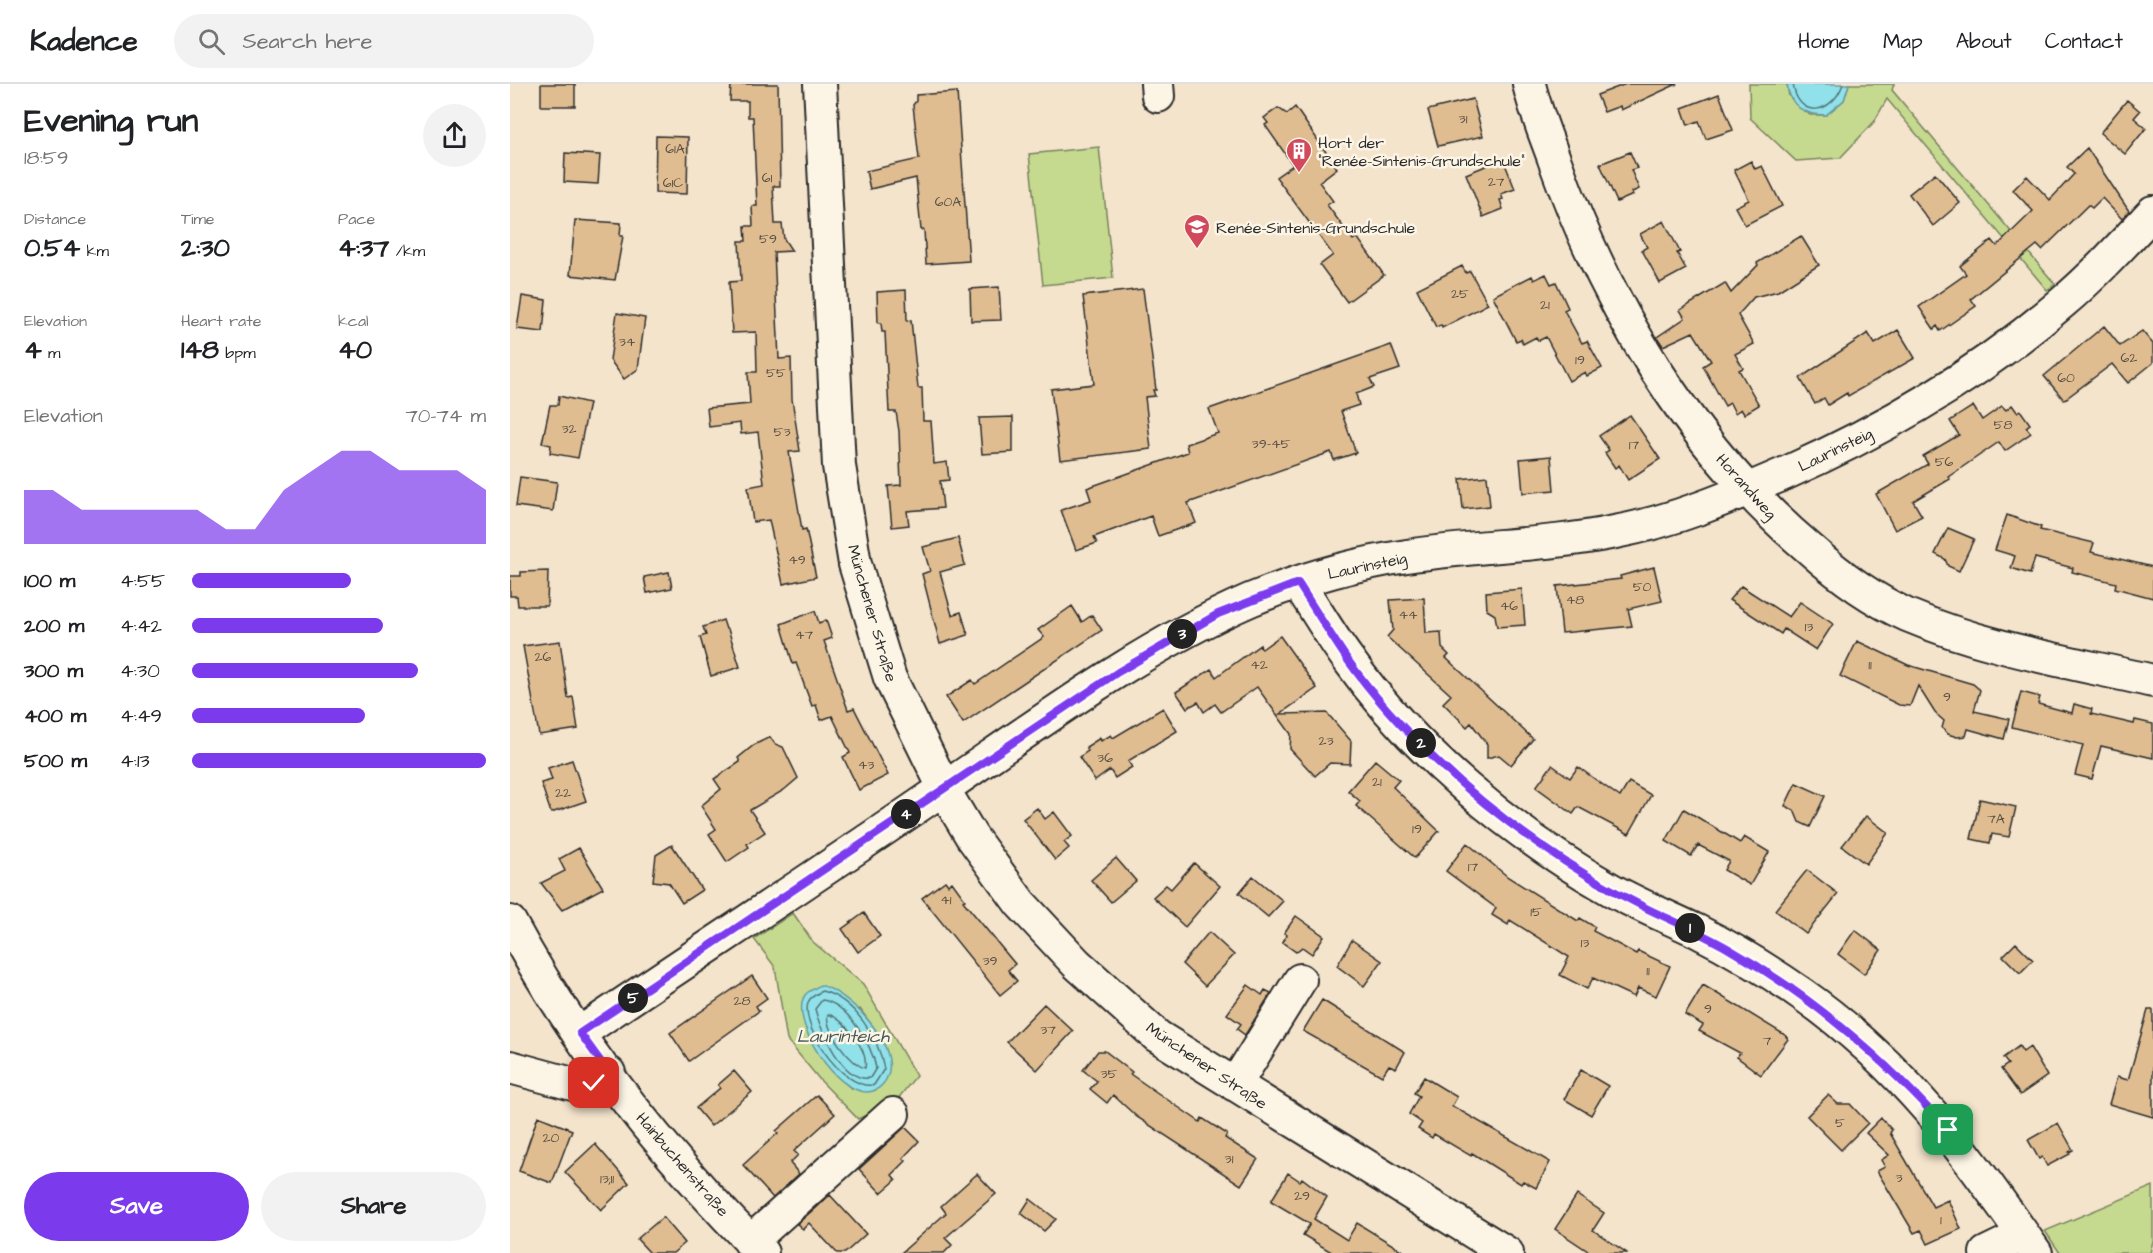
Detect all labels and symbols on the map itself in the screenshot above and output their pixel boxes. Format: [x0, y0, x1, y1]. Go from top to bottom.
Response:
house number: 31 [1459, 109, 1468, 129]
place label: Hort der "Renée-Sintenis-Grundschule" [1318, 132, 1525, 172]
building icon: Hort der "Renée-Sintenis-Grundschule" [1284, 136, 1314, 174]
house number: 61A [665, 139, 685, 159]
house number: 61 [762, 168, 772, 188]
house number: 27 [1488, 172, 1505, 192]
house number: 61C [663, 173, 683, 193]
house number: 60A [935, 192, 961, 212]
school or university icon: Renée-Sintenis-Grundschule [1182, 212, 1212, 250]
place label: Renée-Sintenis-Grundschule [1216, 217, 1416, 239]
house number: 59 [759, 229, 777, 249]
house number: 25 [1451, 284, 1469, 304]
house number: 21 [1540, 295, 1550, 315]
house number: 34 [619, 332, 636, 352]
house number: 62 [2121, 348, 2137, 368]
house number: 19 [1575, 350, 1585, 370]
house number: 55 [766, 363, 786, 383]
house number: 60 [2057, 368, 2075, 388]
house number: 58 [1994, 415, 2013, 435]
house number: 32 [561, 419, 577, 439]
house number: 53 [773, 422, 791, 442]
street label: Laurinsteig [1794, 422, 1877, 478]
house number: 39-45 [1252, 434, 1291, 454]
house number: 17 [1629, 435, 1640, 455]
street label: Horandweg [1710, 449, 1782, 525]
house number: 56 [1935, 452, 1954, 472]
street label: Münchener Straße [842, 542, 902, 685]
street label: Laurinsteig [1326, 547, 1409, 586]
house number: 49 [788, 550, 806, 570]
house number: 50 [1633, 577, 1652, 597]
house number: 48 [1566, 590, 1584, 610]
house number: 46 [1500, 596, 1518, 616]
house number: 44 [1398, 605, 1418, 625]
house number: 13 [1805, 617, 1813, 637]
pin: 3 [1167, 619, 1197, 649]
house number: 47 [795, 625, 813, 645]
house number: 26 [535, 647, 552, 667]
house number: 42 [1250, 655, 1268, 675]
house number: 11 [1868, 655, 1872, 675]
house number: 9 [1943, 687, 1951, 707]
pin: 2 [1406, 728, 1436, 758]
house number: 23 [1318, 731, 1334, 751]
house number: 36 [1097, 748, 1113, 768]
house number: 43 [858, 755, 874, 775]
house number: 21 [1372, 772, 1382, 792]
house number: 22 [555, 783, 571, 803]
pin: 4 [891, 799, 921, 829]
house number: 7A [1987, 809, 2005, 829]
house number: 19 [1412, 819, 1422, 839]
house number: 17 [1468, 857, 1479, 877]
house number: 41 [940, 890, 952, 910]
house number: 15 [1530, 902, 1542, 922]
pin: 1 [1675, 913, 1705, 943]
house number: 13 [1581, 933, 1589, 953]
house number: 39 [982, 951, 998, 971]
house number: 11 [1646, 961, 1650, 981]
pin: 5 [618, 983, 648, 1013]
house number: 28 [733, 991, 751, 1011]
house number: 9 [1704, 999, 1712, 1019]
street label: Münchener Straße [1142, 1017, 1272, 1115]
house number: 37 [1040, 1020, 1056, 1040]
water label: Laurinteich [797, 1024, 890, 1049]
house number: 7 [1763, 1031, 1772, 1051]
pin [568, 1057, 619, 1108]
house number: 35 [1100, 1064, 1118, 1084]
pin [1922, 1104, 1973, 1155]
street label: Hainbuchenstraße [631, 1108, 734, 1222]
house number: 5 [1835, 1113, 1845, 1133]
house number: 20 [543, 1128, 560, 1148]
house number: 31 [1225, 1149, 1234, 1169]
house number: 3 [1895, 1168, 1903, 1188]
house number: 13;11 [600, 1169, 614, 1189]
house number: 29 [1294, 1186, 1310, 1206]
house number: 1 [1940, 1210, 1942, 1230]

